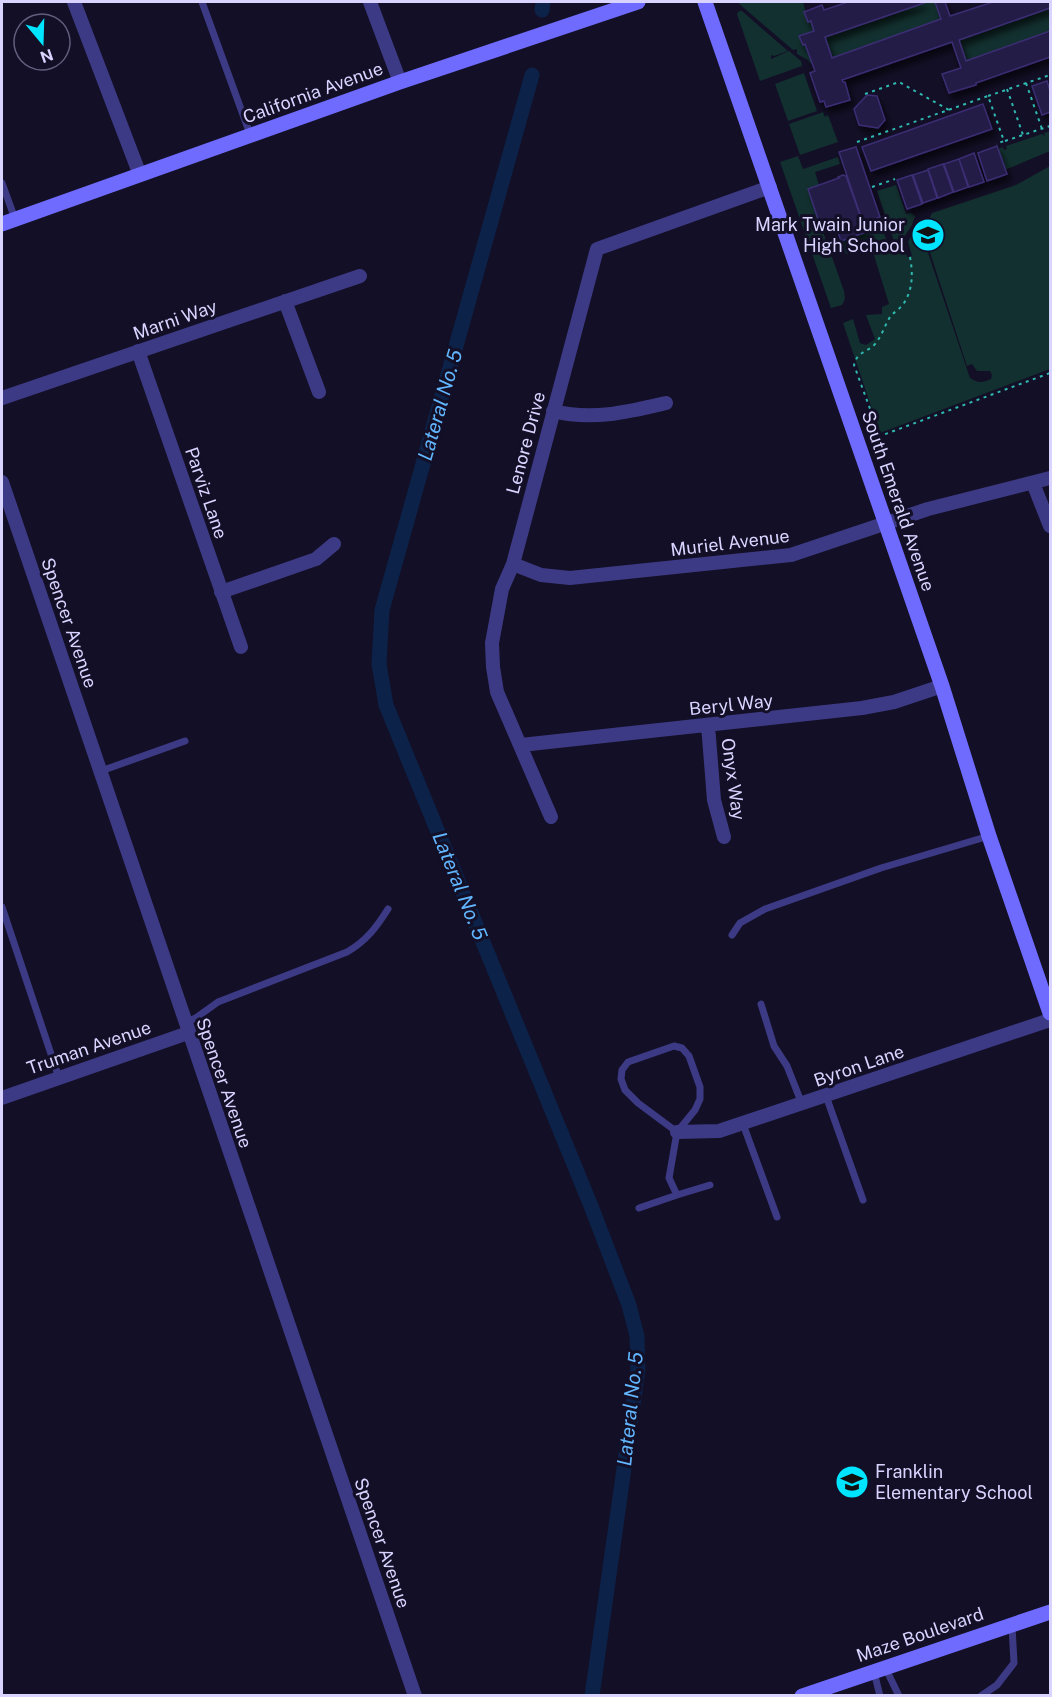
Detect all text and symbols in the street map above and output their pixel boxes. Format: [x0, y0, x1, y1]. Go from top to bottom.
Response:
north arrow [12, 12, 72, 72]
text: N [38, 45, 56, 67]
street label: California Avenue [240, 57, 386, 128]
place label: Mark Twain Junior High School [755, 214, 905, 256]
school or university icon: Mark Twain Junior High School [910, 217, 946, 253]
street label: Marni Way [130, 295, 220, 344]
water label: Lateral No. 5 [413, 347, 467, 463]
street label: Lenore Drive [502, 389, 549, 496]
street label: South Emerald Avenue [858, 408, 939, 594]
street label: Parviz Lane [181, 444, 232, 542]
street label: Muriel Avenue [669, 525, 791, 560]
street label: Spencer Avenue [37, 555, 102, 691]
street label: Beryl Way [688, 690, 774, 719]
street label: Onyx Way [717, 737, 750, 822]
water label: Lateral No. 5 [427, 828, 493, 944]
street label: Spencer Avenue [192, 1015, 257, 1151]
street label: Truman Avenue [24, 1016, 154, 1079]
street label: Byron Lane [811, 1040, 907, 1091]
water label: Lateral No. 5 [612, 1351, 648, 1467]
place label: Franklin Elementary School [875, 1461, 1033, 1503]
school or university icon: Franklin Elementary School [834, 1464, 870, 1500]
street label: Spencer Avenue [350, 1475, 415, 1611]
street label: Maze Boulevard [853, 1603, 986, 1666]

